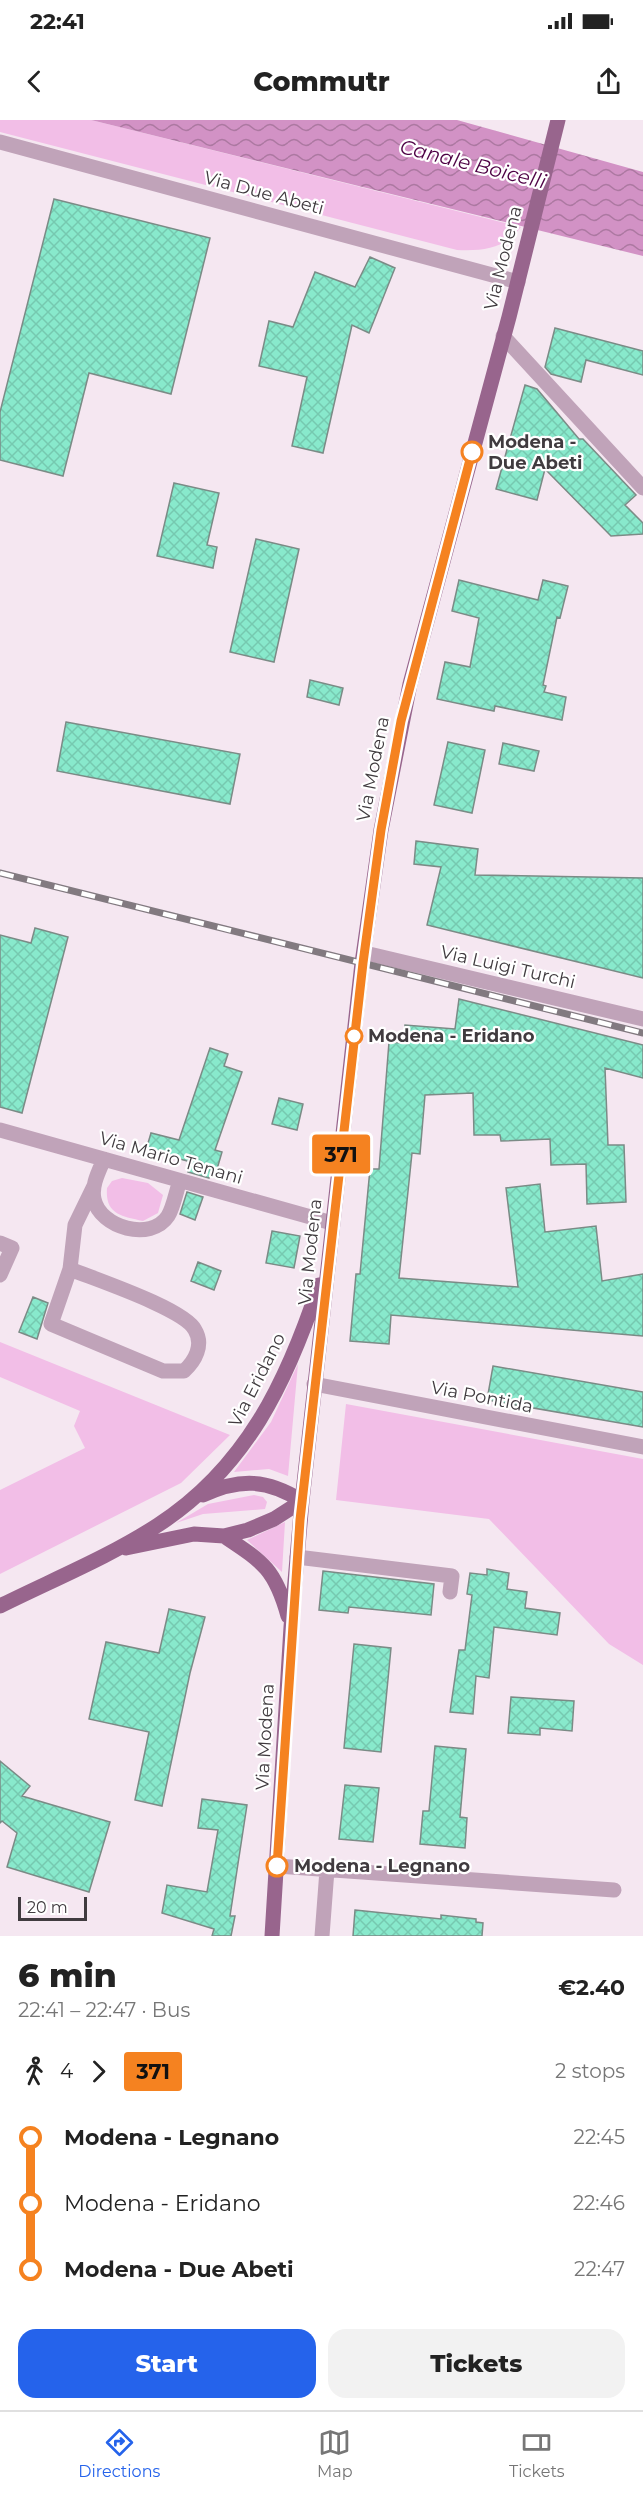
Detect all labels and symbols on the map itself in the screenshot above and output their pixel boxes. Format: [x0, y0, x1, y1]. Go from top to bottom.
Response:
water label: Canale Boicelli [398, 134, 549, 194]
street label: Via Due Abeti [202, 166, 326, 220]
street label: Via Modena [479, 204, 527, 312]
place label: Modena - Due Abeti [488, 431, 583, 474]
marker: Modena - Due Abeti [461, 441, 483, 463]
street label: Via Modena [352, 714, 394, 824]
street label: Via Luigi Turchi [438, 941, 578, 993]
place label: Modena - Eridano [368, 1025, 535, 1047]
marker: Modena - Eridano [345, 1027, 363, 1045]
street label: Via Mario Tenani [97, 1127, 245, 1189]
line badge: 371 [306, 1134, 376, 1174]
street label: Via Modena [293, 1198, 327, 1306]
street label: Via Eridano [224, 1329, 290, 1431]
street label: Via Pontida [429, 1376, 535, 1418]
street label: Via Modena [251, 1683, 279, 1791]
marker: Modena - Legnano [266, 1855, 288, 1877]
place label: Modena - Legnano [294, 1855, 470, 1877]
scale bar [18, 1894, 87, 1922]

